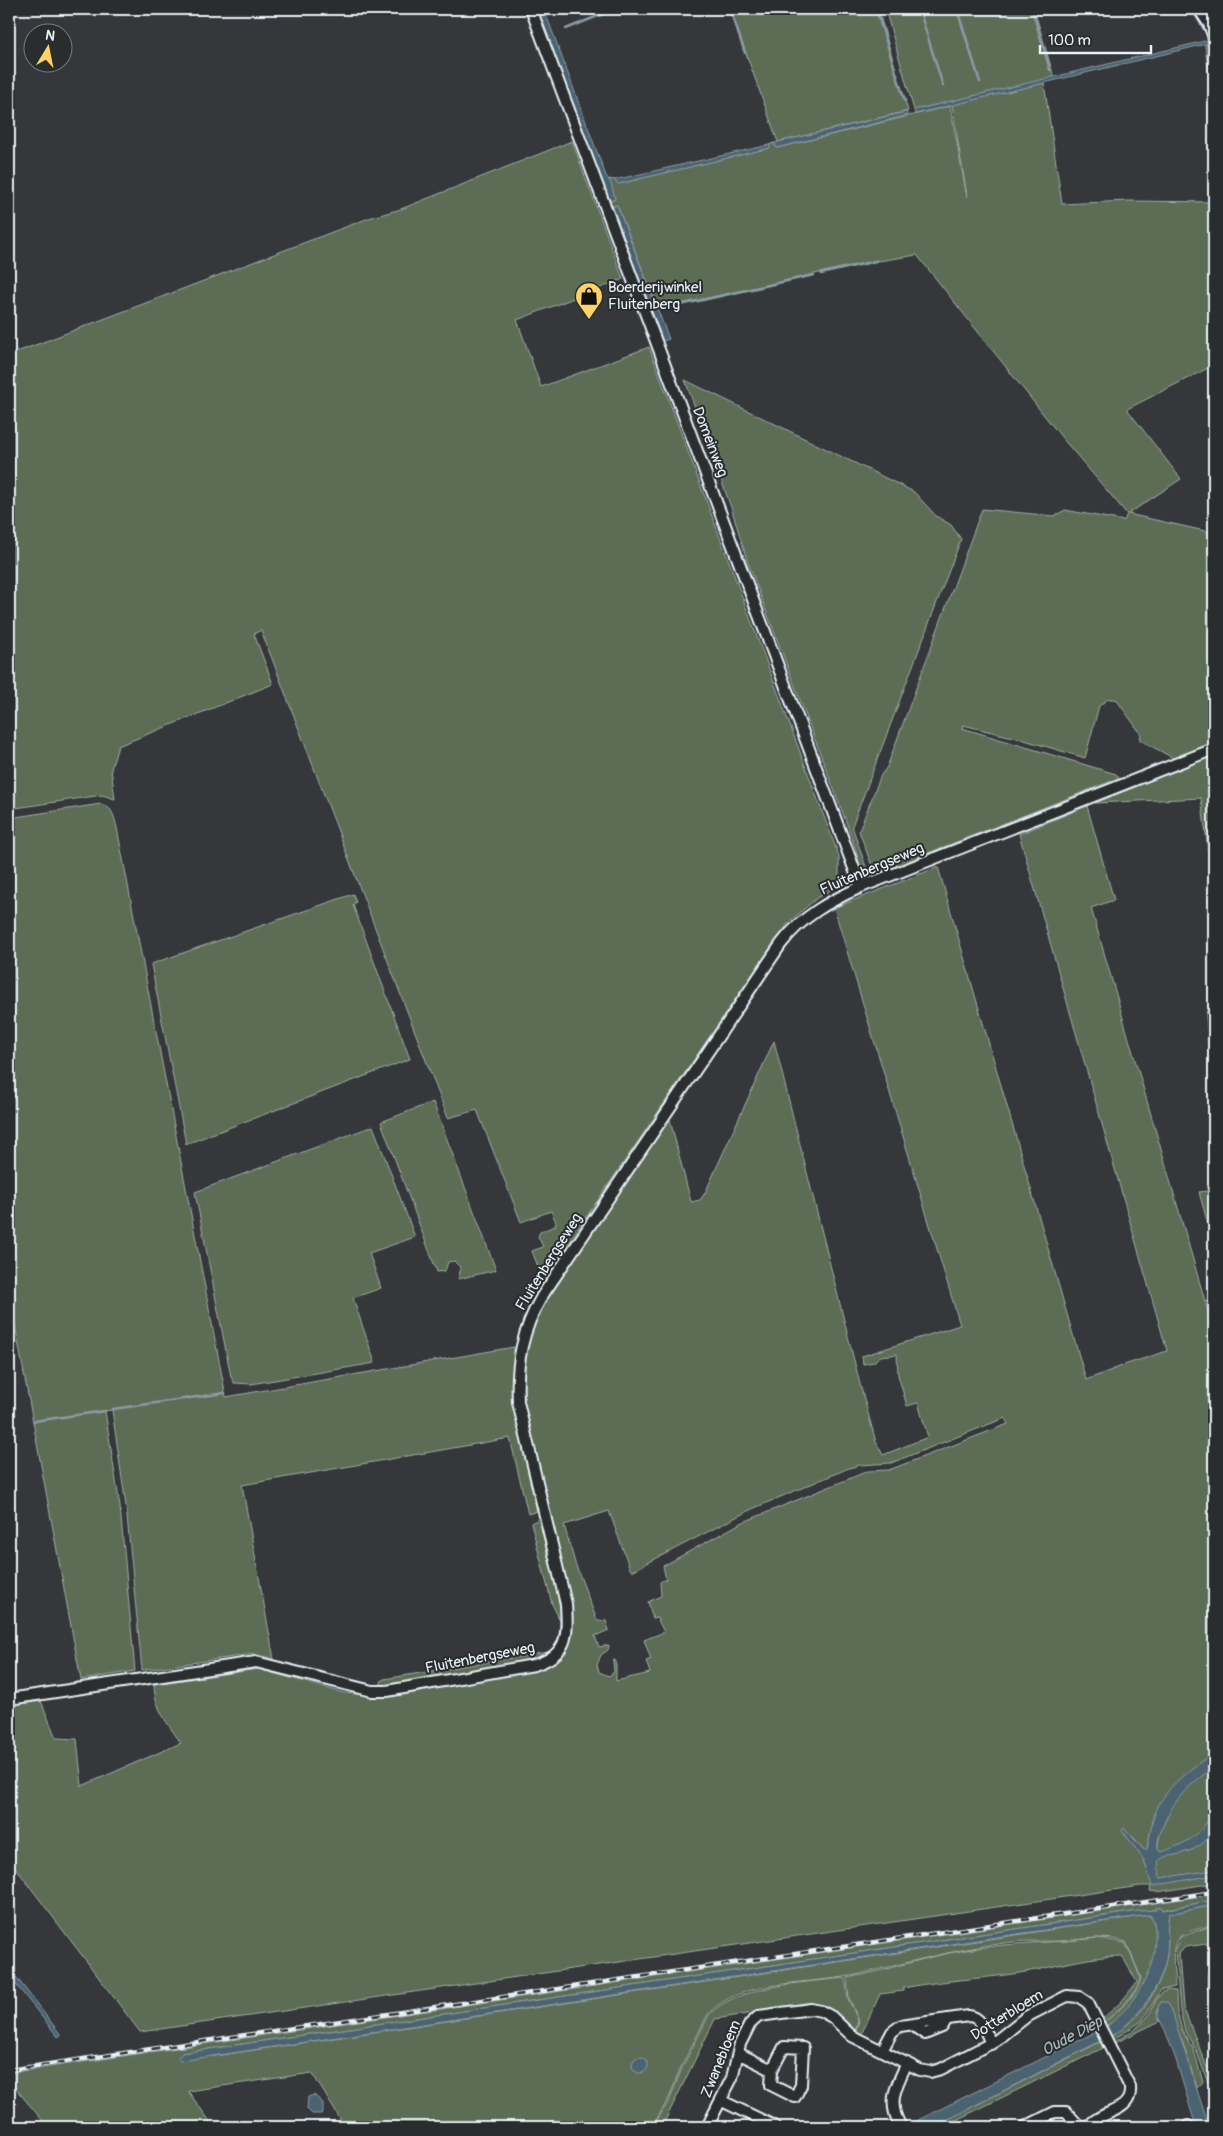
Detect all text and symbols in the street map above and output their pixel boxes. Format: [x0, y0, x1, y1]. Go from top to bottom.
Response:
north arrow [22, 22, 72, 72]
scale bar [1040, 22, 1152, 54]
text: N [44, 26, 56, 45]
text: 100 m [1048, 31, 1091, 50]
place label: Boerderijwinkel Fluitenberg [608, 278, 702, 314]
shop icon: Boerderijwinkel Fluitenberg [574, 281, 604, 320]
street label: Domeinweg [688, 404, 732, 480]
street label: Fluitenbergseweg [817, 839, 927, 899]
street label: Fluitenbergseweg [511, 1210, 587, 1314]
street label: Fluitenbergseweg [424, 1638, 536, 1678]
street label: Dotterbloem [967, 1985, 1047, 2045]
water label: Oude Diep [1038, 2011, 1107, 2060]
street label: Zwanebloem [697, 2017, 745, 2101]

